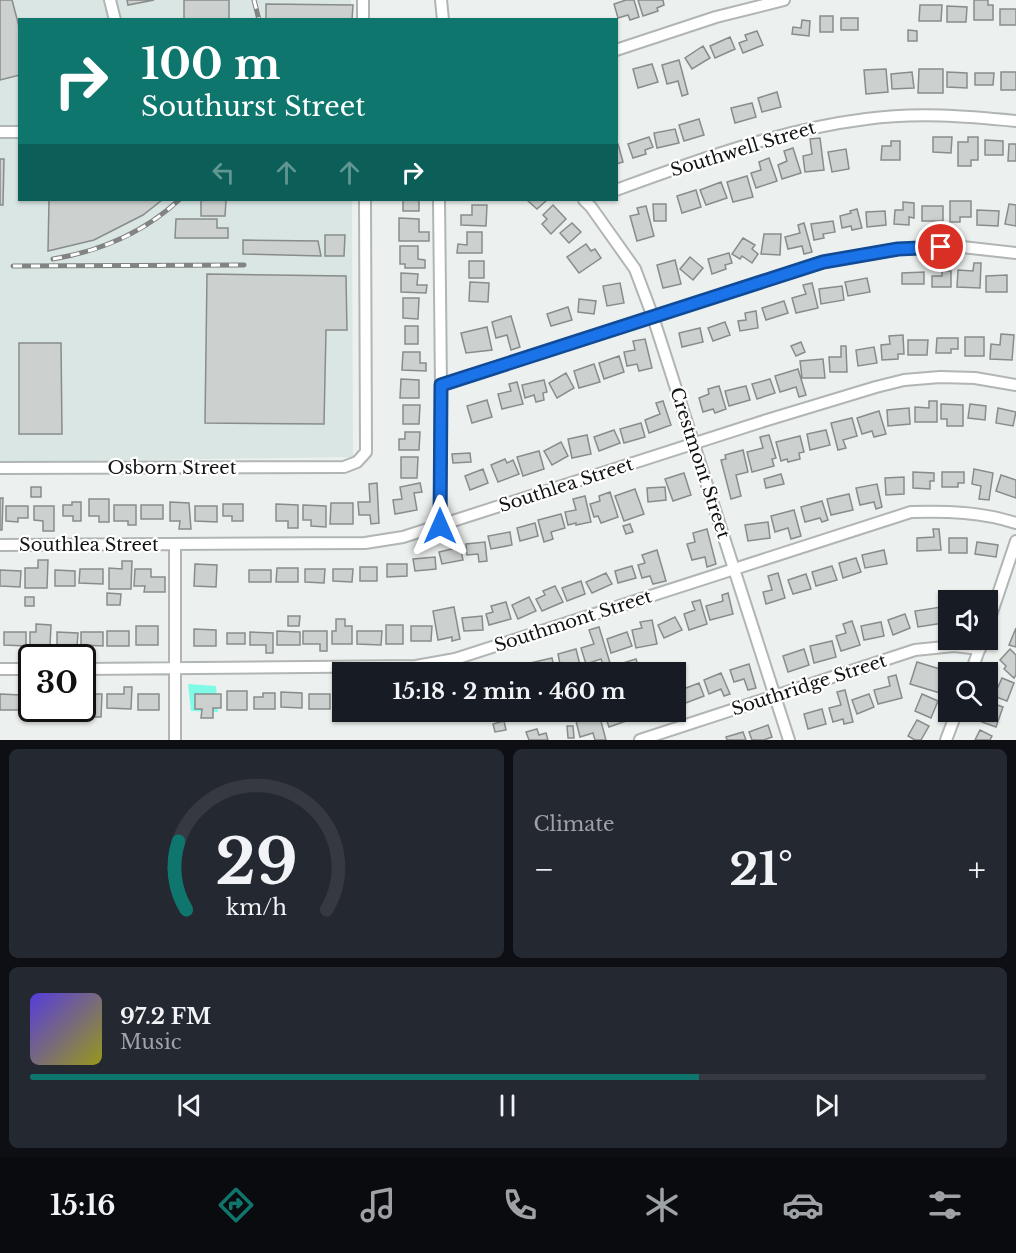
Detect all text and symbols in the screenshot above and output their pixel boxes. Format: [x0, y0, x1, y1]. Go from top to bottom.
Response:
text: 100 m [141, 38, 280, 90]
icon: right [42, 42, 120, 120]
text: Southurst Street [141, 90, 365, 123]
street label: Southwell Street [668, 116, 818, 182]
icon: left [207, 156, 240, 189]
icon: ahead [270, 156, 303, 189]
icon: ahead [333, 156, 366, 189]
icon: right [396, 156, 429, 189]
pin [915, 221, 966, 272]
icon: arrive [924, 230, 957, 263]
street label: Crestmont Street [665, 385, 735, 542]
street label: Southlea Street [496, 453, 636, 517]
street label: Osborn Street [108, 457, 237, 479]
position arrow [408, 494, 472, 558]
street label: Southlea Street [19, 534, 159, 556]
street label: Southmont Street [492, 585, 655, 657]
map controls [938, 590, 998, 722]
button: sound [938, 590, 998, 650]
speed limit sign: 30 [18, 644, 96, 722]
street label: Southridge Street [729, 649, 890, 720]
button: search [938, 662, 998, 722]
text: 15:18 · 2 min · 460 m [393, 678, 625, 705]
text: Climate [534, 812, 614, 836]
text: 29 [215, 823, 298, 901]
text: 21° [729, 841, 793, 897]
text: − [534, 849, 554, 890]
text: + [968, 849, 986, 890]
text: km/h [226, 895, 287, 922]
text: 97.2 FM [120, 1003, 211, 1030]
text: Music [120, 1030, 181, 1054]
icon: previous [173, 1089, 206, 1122]
icon: pause [491, 1089, 524, 1122]
icon: next [810, 1089, 843, 1122]
icon: directions [215, 1184, 257, 1226]
icon: music [357, 1184, 399, 1226]
icon: phone [499, 1184, 541, 1226]
icon: climate [641, 1184, 683, 1226]
icon: car [782, 1184, 824, 1226]
icon: filters [924, 1184, 966, 1226]
text: 15:16 [50, 1189, 115, 1222]

